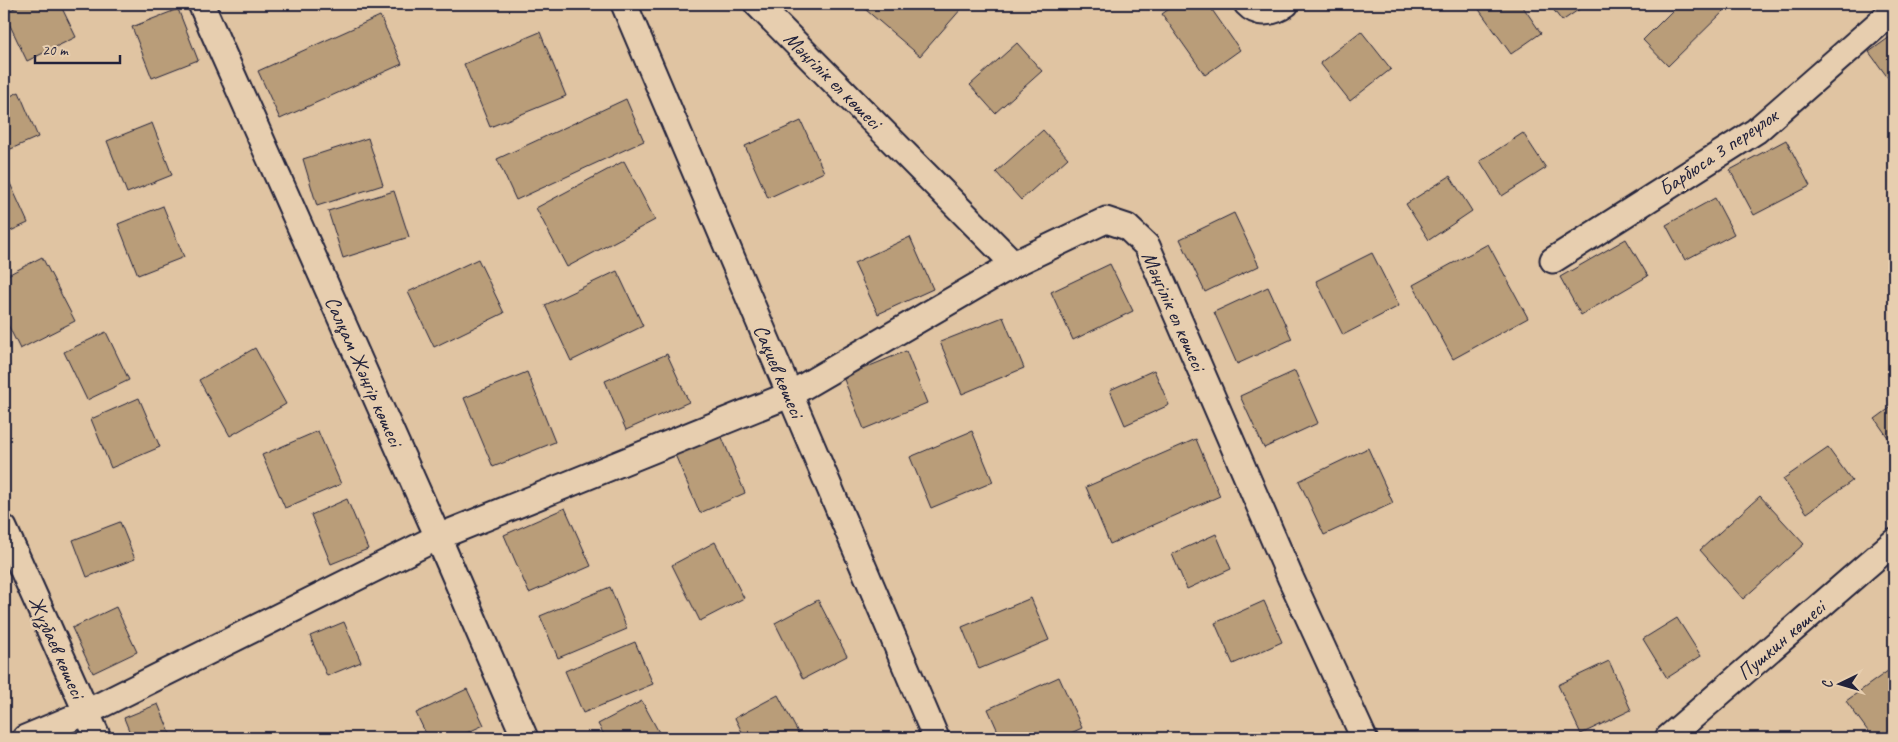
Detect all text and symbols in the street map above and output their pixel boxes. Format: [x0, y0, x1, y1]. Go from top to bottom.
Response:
street label: Мәңгілік ел көшесі [779, 26, 890, 137]
scale bar [35, 32, 120, 64]
text: 20 m [42, 41, 69, 60]
street label: Барбюса 3 переулок [1653, 101, 1784, 201]
street label: Мәңгілік ел көшесі [1136, 247, 1213, 378]
street label: Салқам Жәңгір көшесі [319, 292, 410, 453]
street label: Сақиев көшесі [748, 320, 811, 424]
street label: Жүзбаев көшесі [22, 592, 92, 706]
street label: Пушкин көшесі [1731, 593, 1833, 685]
north arrow [1816, 660, 1866, 710]
text: С [1819, 679, 1836, 689]

